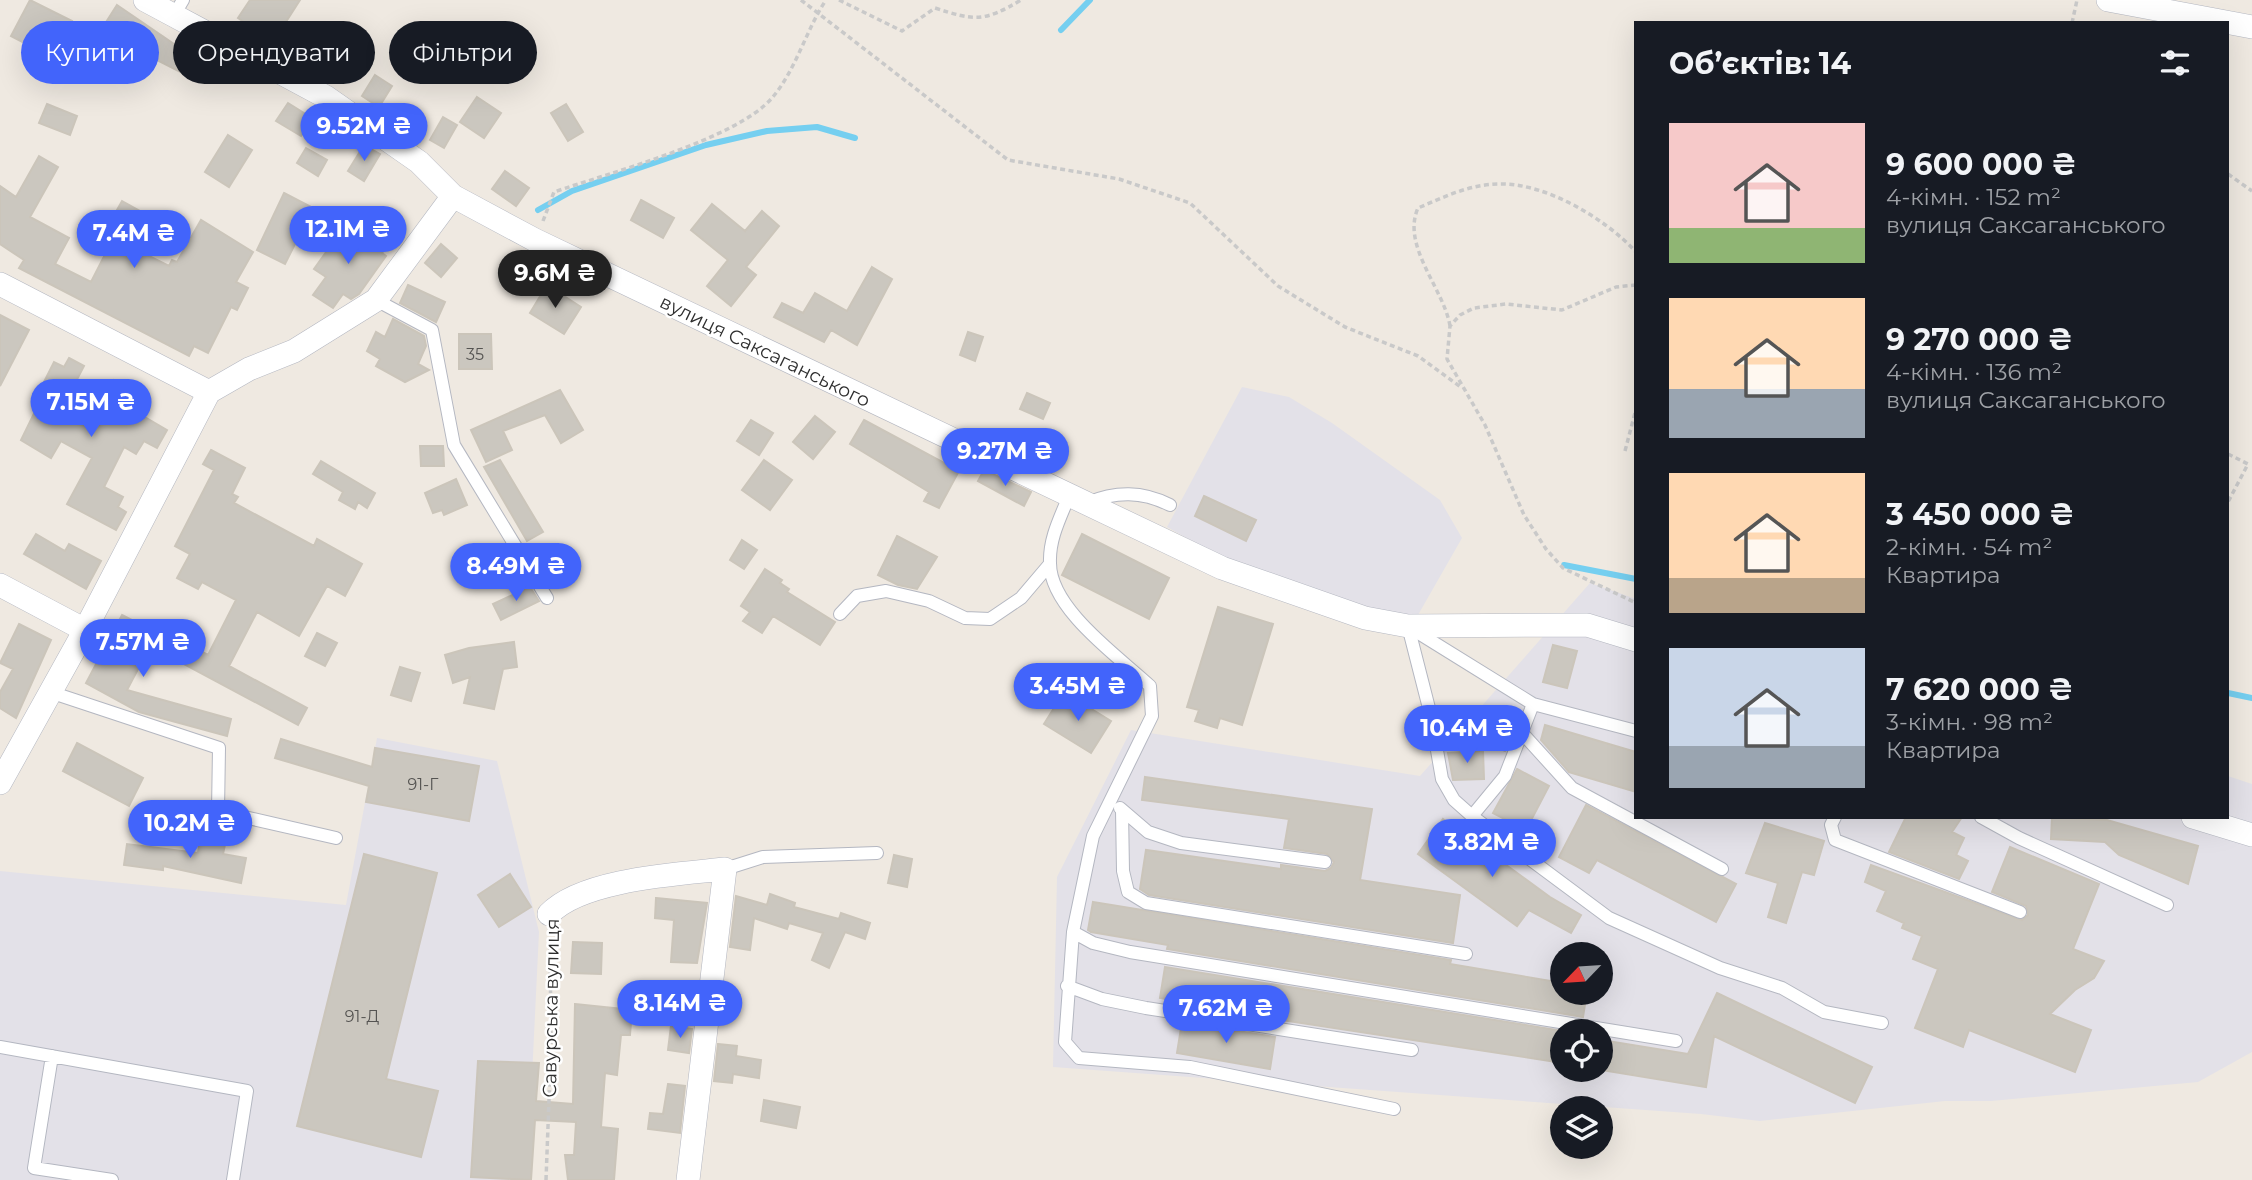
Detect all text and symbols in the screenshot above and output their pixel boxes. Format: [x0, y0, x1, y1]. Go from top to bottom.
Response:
chip: Купити [21, 21, 159, 84]
chip: Орендувати [173, 21, 375, 84]
chip: Фільтри [389, 21, 537, 84]
icon: filters [2156, 44, 2194, 82]
text: Об’єктів: 14 [1669, 45, 1851, 82]
pin: 9.52M ₴ [299, 104, 429, 163]
text: 9.52M ₴ [317, 112, 412, 140]
text: 9 600 000 ₴ [1886, 146, 2076, 183]
icon: home [1725, 151, 1809, 235]
text: 4-кімн. · 152 m² [1886, 183, 2061, 211]
pin: 12.1M ₴ [283, 206, 413, 266]
pin: 7.4M ₴ [77, 210, 191, 270]
text: вулиця Саксаганського [1886, 211, 2166, 239]
text: 12.1M ₴ [306, 215, 390, 243]
text: 7.4M ₴ [93, 219, 175, 247]
pin: 9.6M ₴ [498, 250, 612, 310]
text: 9.6M ₴ [514, 259, 596, 287]
street label: вулиця Саксаганського [656, 290, 874, 412]
text: 9 270 000 ₴ [1886, 321, 2073, 358]
icon: home [1725, 326, 1809, 410]
house number: 35 [466, 345, 484, 364]
text: 4-кімн. · 136 m² [1886, 358, 2062, 386]
pin: 7.15M ₴ [26, 380, 156, 439]
text: вулиця Саксаганського [1886, 386, 2166, 414]
text: 7.15M ₴ [47, 388, 135, 416]
pin: 9.27M ₴ [940, 428, 1070, 488]
text: 9.27M ₴ [957, 437, 1053, 465]
text: 3 450 000 ₴ [1886, 496, 2074, 533]
icon: home [1725, 501, 1809, 585]
text: 2-кімн. · 54 m² [1886, 533, 2052, 561]
pin: 8.49M ₴ [451, 544, 581, 603]
text: 8.49M ₴ [466, 552, 566, 580]
text: Квартира [1886, 561, 2000, 589]
pin: 7.57M ₴ [78, 620, 208, 679]
text: 7.57M ₴ [96, 628, 190, 656]
pin: 3.45M ₴ [1013, 664, 1143, 723]
text: 7 620 000 ₴ [1886, 671, 2073, 708]
text: 3.45M ₴ [1030, 672, 1126, 700]
icon: home [1725, 676, 1809, 760]
pin: 10.4M ₴ [1402, 706, 1532, 765]
text: 3-кімн. · 98 m² [1886, 708, 2053, 736]
text: 10.4M ₴ [1420, 714, 1514, 742]
text: Квартира [1886, 736, 2000, 764]
house number: 91-Г [408, 775, 439, 794]
pin: 10.2M ₴ [125, 800, 255, 860]
text: 10.2M ₴ [144, 809, 236, 837]
pin: 3.82M ₴ [1427, 820, 1557, 879]
text: 3.82M ₴ [1444, 828, 1540, 856]
street label: Савурська вулиця [538, 918, 564, 1098]
north arrow [1550, 942, 1614, 1004]
map controls [1550, 942, 1613, 1159]
pin: 8.14M ₴ [615, 981, 745, 1040]
pin: 7.62M ₴ [1161, 986, 1291, 1045]
text: 8.14M ₴ [633, 989, 727, 1017]
text: 7.62M ₴ [1179, 994, 1273, 1022]
house number: 91-Д [345, 1007, 379, 1026]
button: locate [1550, 1019, 1613, 1082]
button: layers [1550, 1096, 1613, 1159]

